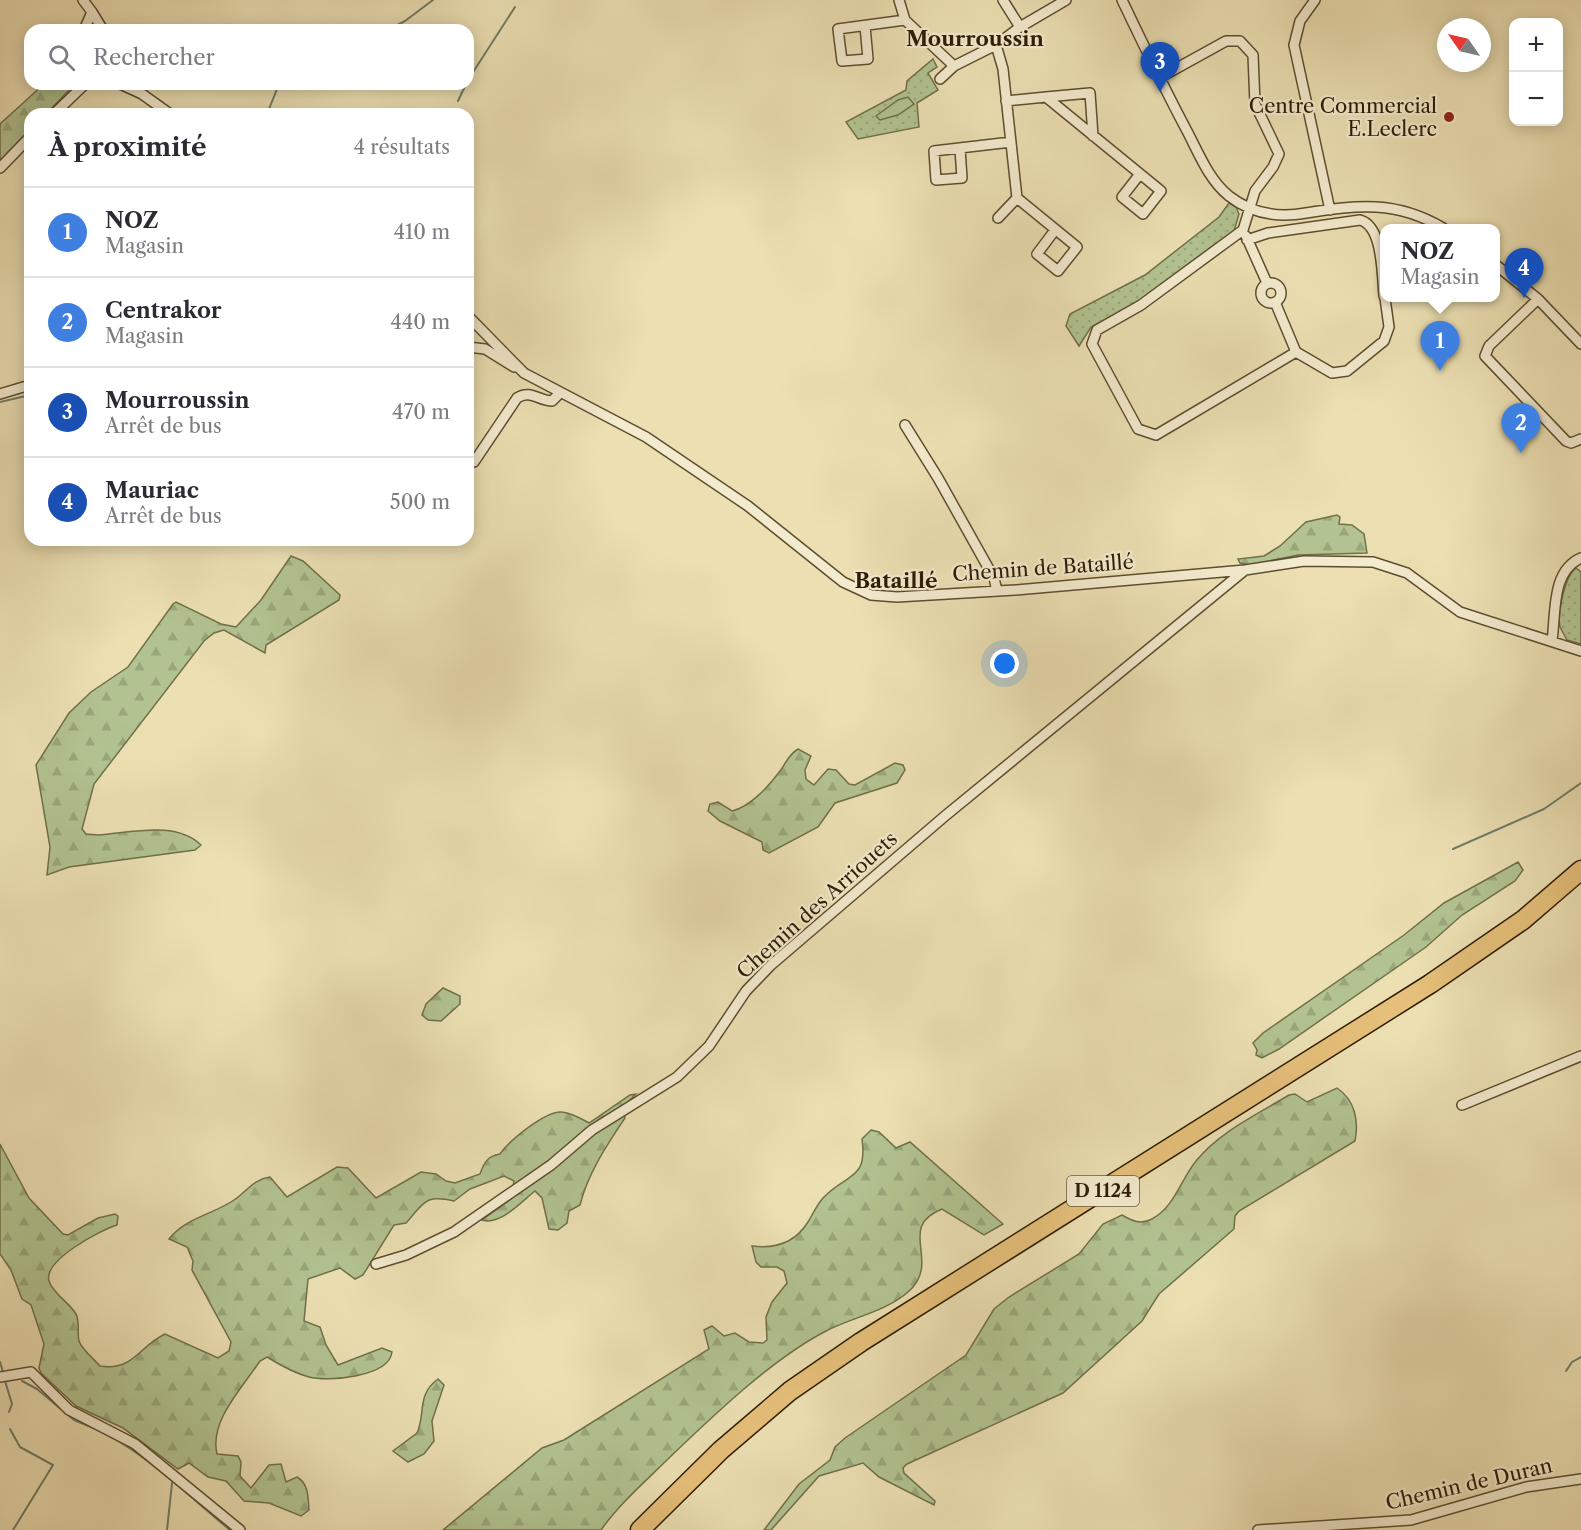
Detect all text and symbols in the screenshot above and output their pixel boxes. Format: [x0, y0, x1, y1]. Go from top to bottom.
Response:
north arrow [1437, 18, 1491, 72]
map controls [1509, 18, 1563, 126]
button: + [1509, 18, 1563, 72]
search box [24, 24, 474, 90]
district label: Mourroussin [906, 26, 1045, 51]
icon: search [45, 41, 78, 74]
pin: 3 [1140, 42, 1180, 92]
text: Rechercher [93, 44, 215, 71]
button: − [1509, 72, 1563, 126]
place label: Centre Commercial E.Leclerc [1249, 94, 1437, 141]
marker: Centre Commercial E.Leclerc [1442, 110, 1456, 124]
text: À proximité [48, 131, 207, 163]
text: 4 résultats [353, 135, 450, 159]
text: NOZ [105, 207, 159, 234]
text: 1 [63, 220, 72, 244]
text: 410 m [393, 220, 450, 244]
popup [1380, 224, 1500, 302]
text: Magasin [105, 234, 184, 258]
text: NOZ [1401, 238, 1454, 265]
pin: 4 [1504, 248, 1544, 298]
text: Magasin [1401, 265, 1479, 289]
text: Centrakor [105, 297, 222, 324]
text: 2 [62, 310, 73, 334]
text: 440 m [390, 310, 450, 334]
pin: 1 [1420, 322, 1460, 371]
text: Magasin [105, 324, 184, 348]
text: Mourroussin [105, 387, 250, 414]
text: 3 [62, 400, 73, 424]
text: 470 m [392, 400, 450, 424]
pin: 2 [1502, 404, 1540, 453]
text: Arrêt de bus [105, 414, 222, 438]
text: Mauriac [105, 477, 199, 504]
text: 4 [62, 490, 73, 514]
text: 500 m [390, 490, 450, 514]
text: Arrêt de bus [105, 504, 222, 528]
street label: Chemin de Bataillé [952, 550, 1134, 586]
district label: Bataillé [854, 568, 938, 593]
your location [990, 649, 1019, 678]
street label: Chemin des Arriouets [732, 827, 902, 983]
road number: D 1124 [1067, 1176, 1139, 1206]
street label: Chemin de Duran [1383, 1453, 1555, 1515]

